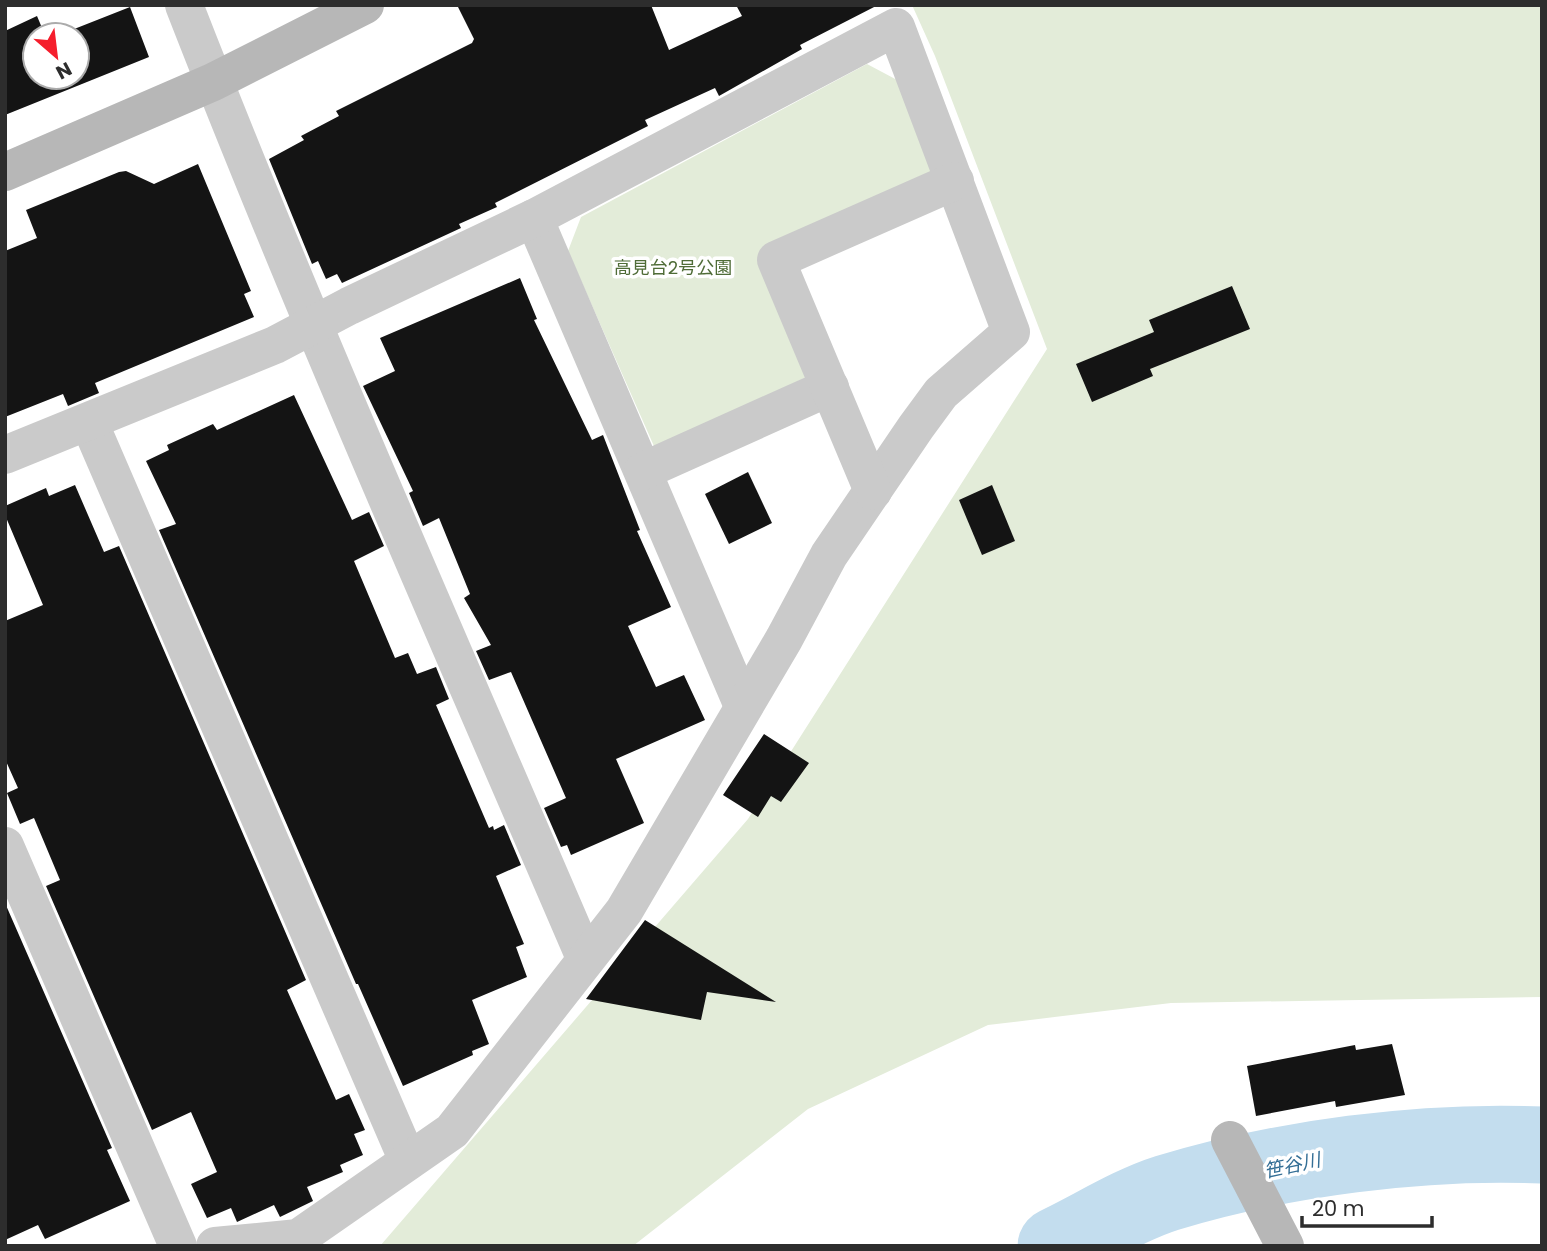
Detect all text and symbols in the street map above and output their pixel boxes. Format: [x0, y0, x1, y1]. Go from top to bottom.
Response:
north arrow [21, 21, 91, 91]
text: N [51, 55, 76, 86]
park label: 高見台2号公園 [614, 255, 732, 280]
water label: 笹谷川 [1261, 1146, 1325, 1185]
scale bar [1302, 1184, 1432, 1228]
text: 20 m [1312, 1194, 1365, 1223]

